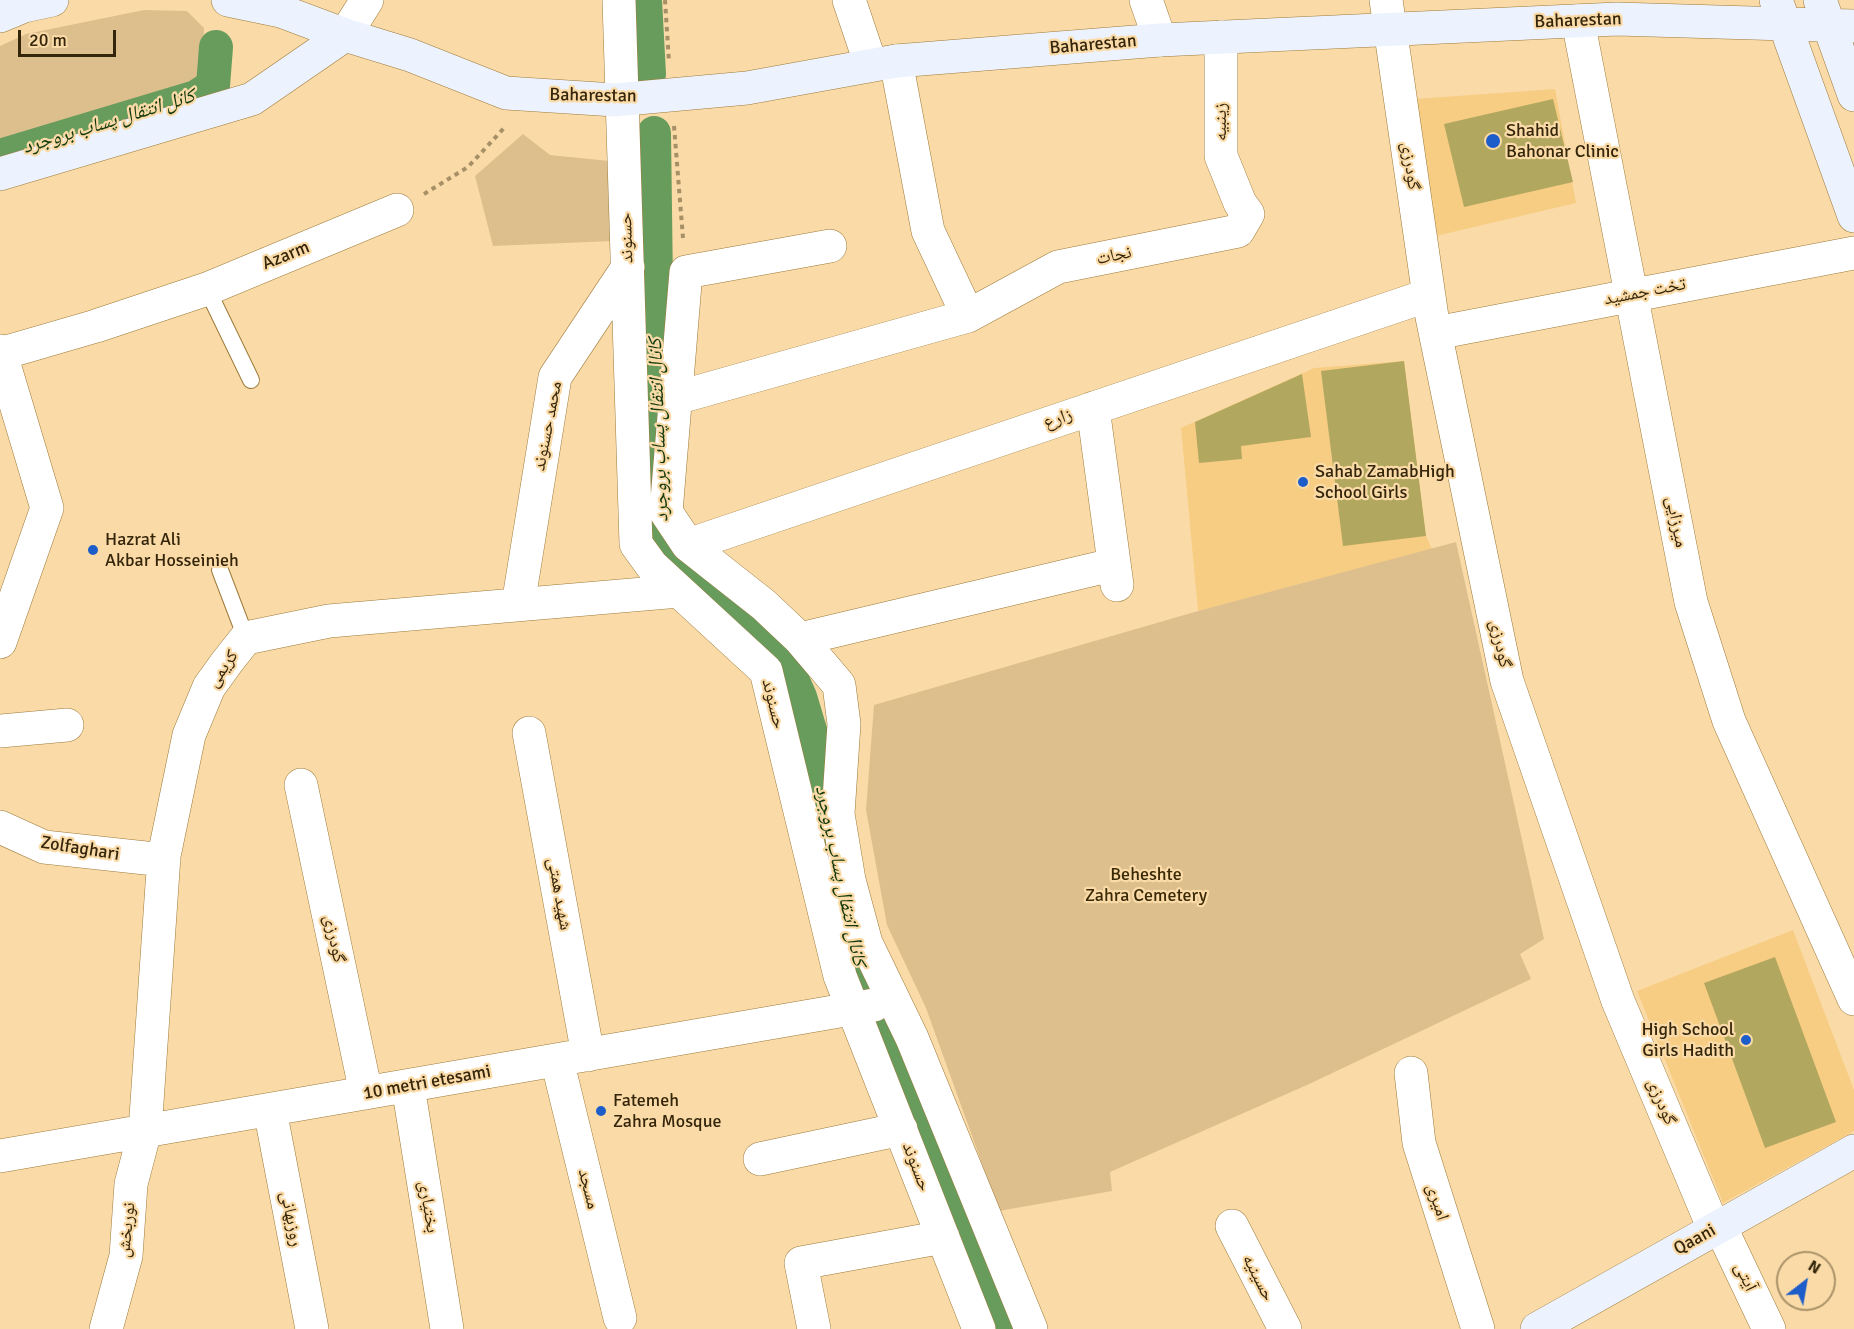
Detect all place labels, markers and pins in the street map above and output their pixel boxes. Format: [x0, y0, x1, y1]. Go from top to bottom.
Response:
place label: Shahid Bahonar Clinic [1506, 120, 1619, 162]
marker: Shahid Bahonar Clinic [1484, 132, 1502, 150]
place label: Sahab ZamabHigh School Girls [1315, 461, 1455, 504]
marker: Sahab ZamabHigh School Girls [1296, 475, 1310, 489]
place label: Hazrat Ali Akbar Hosseinieh [105, 529, 239, 572]
marker: Hazrat Ali Akbar Hosseinieh [86, 543, 100, 557]
place label: High School Girls Hadith [1641, 1019, 1734, 1062]
marker: High School Girls Hadith [1739, 1033, 1753, 1047]
place label: Fatemeh Zahra Mosque [613, 1090, 721, 1132]
marker: Fatemeh Zahra Mosque [594, 1104, 608, 1118]

